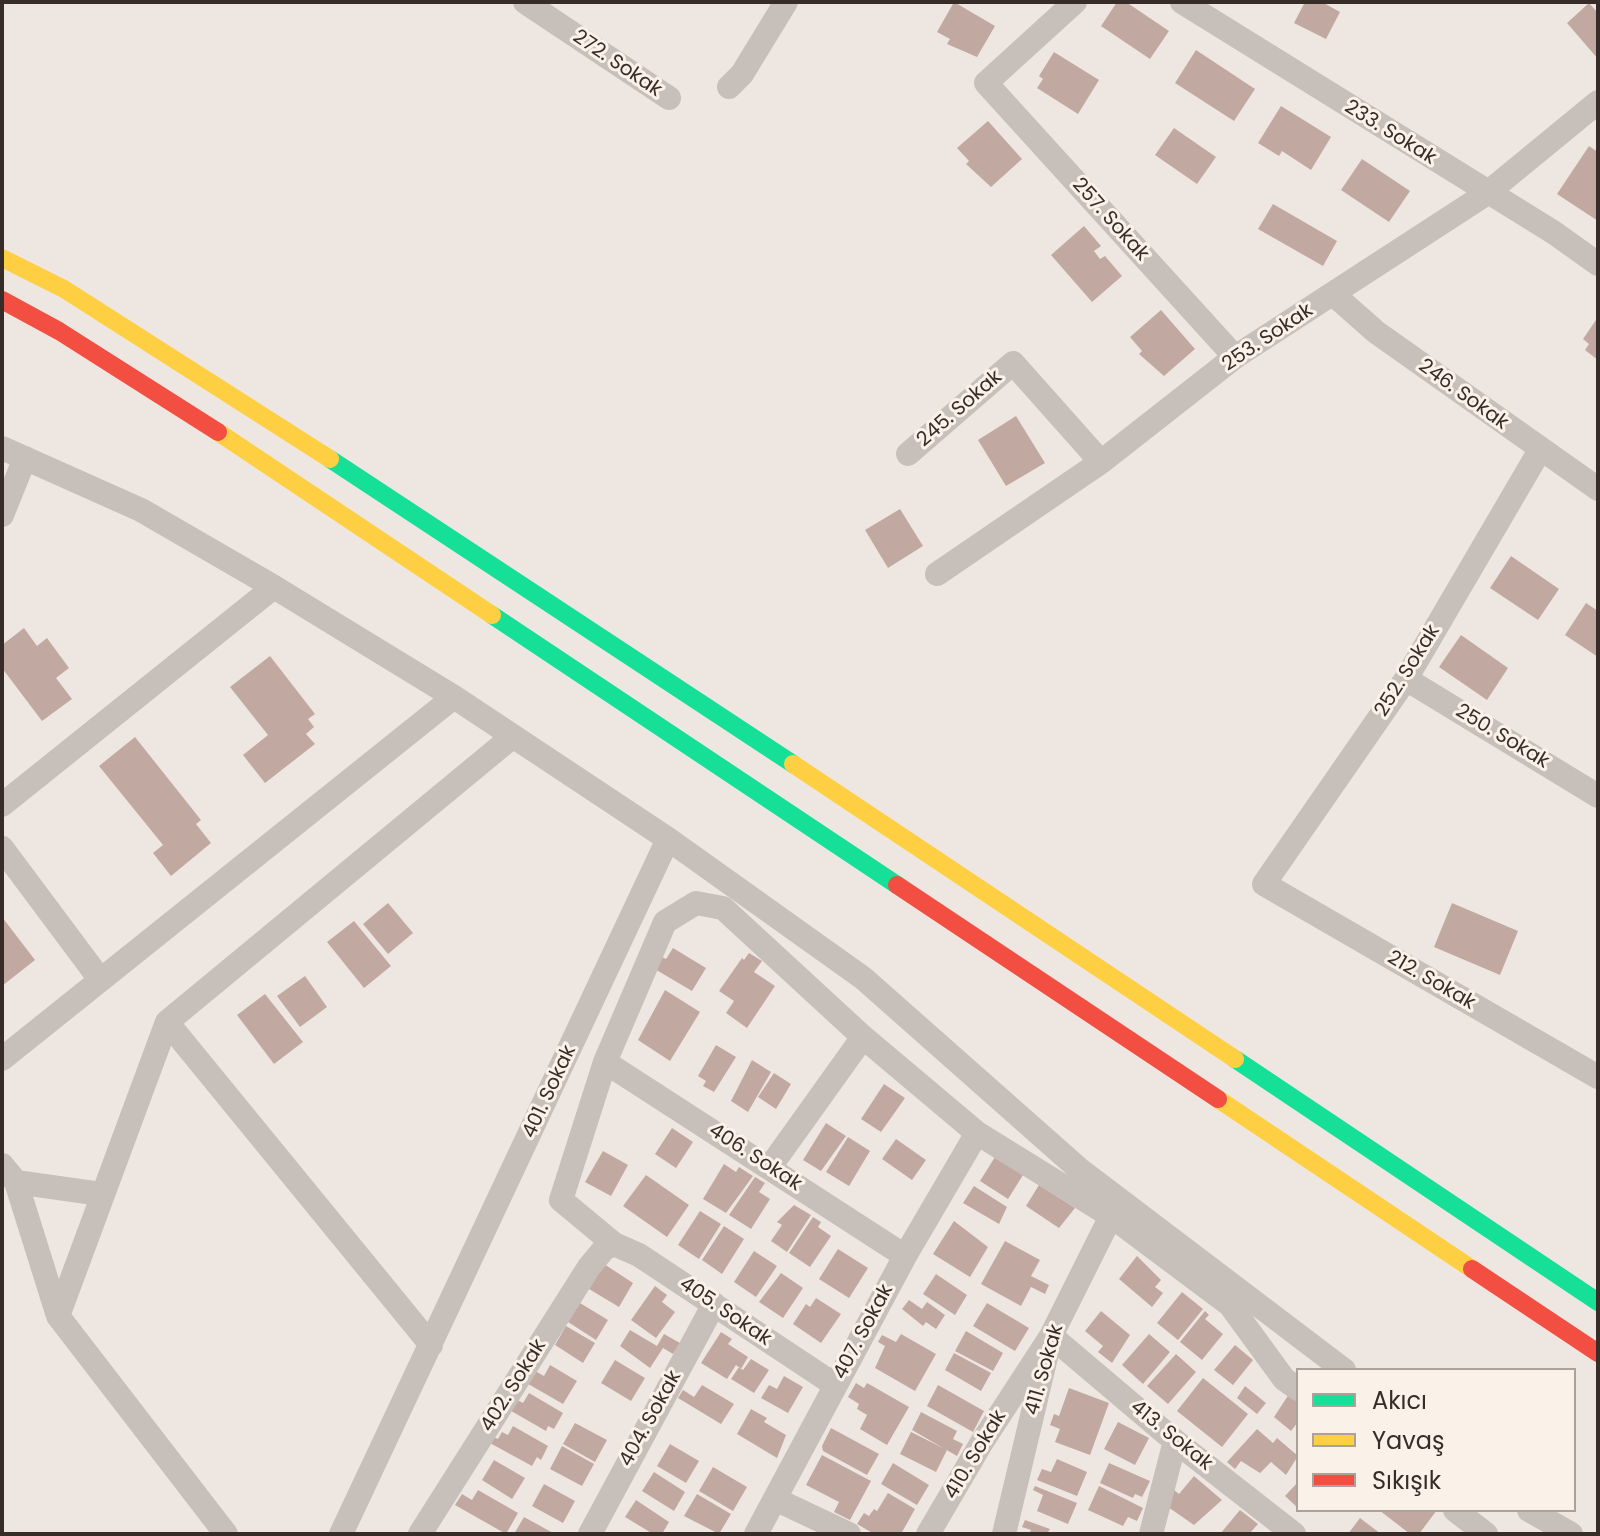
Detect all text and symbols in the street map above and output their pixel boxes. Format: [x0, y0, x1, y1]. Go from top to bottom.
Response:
street label: 272. Sokak [568, 25, 666, 103]
street label: 233. Sokak [1340, 95, 1440, 171]
street label: 257. Sokak [1067, 174, 1153, 266]
street label: 253. Sokak [1218, 299, 1318, 377]
street label: 246. Sokak [1413, 354, 1513, 436]
street label: 245. Sokak [913, 366, 1007, 452]
street label: 252. Sokak [1370, 621, 1446, 721]
street label: 250. Sokak [1451, 700, 1553, 774]
street label: 212. Sokak [1383, 946, 1479, 1016]
street label: 401. Sokak [518, 1042, 582, 1142]
street label: 406. Sokak [704, 1119, 806, 1197]
street label: 405. Sokak [674, 1272, 776, 1352]
street label: 407. Sokak [829, 1280, 899, 1384]
street label: 411. Sokak [1021, 1322, 1069, 1418]
street label: 402. Sokak [476, 1335, 552, 1437]
street label: 404. Sokak [615, 1367, 687, 1471]
legend [1296, 1368, 1576, 1512]
text: Akıcı [1372, 1384, 1427, 1417]
street label: 413. Sokak [1125, 1396, 1217, 1476]
street label: 410. Sokak [940, 1406, 1012, 1504]
text: Yavaş [1372, 1424, 1444, 1457]
text: Sıkışık [1372, 1464, 1441, 1497]

